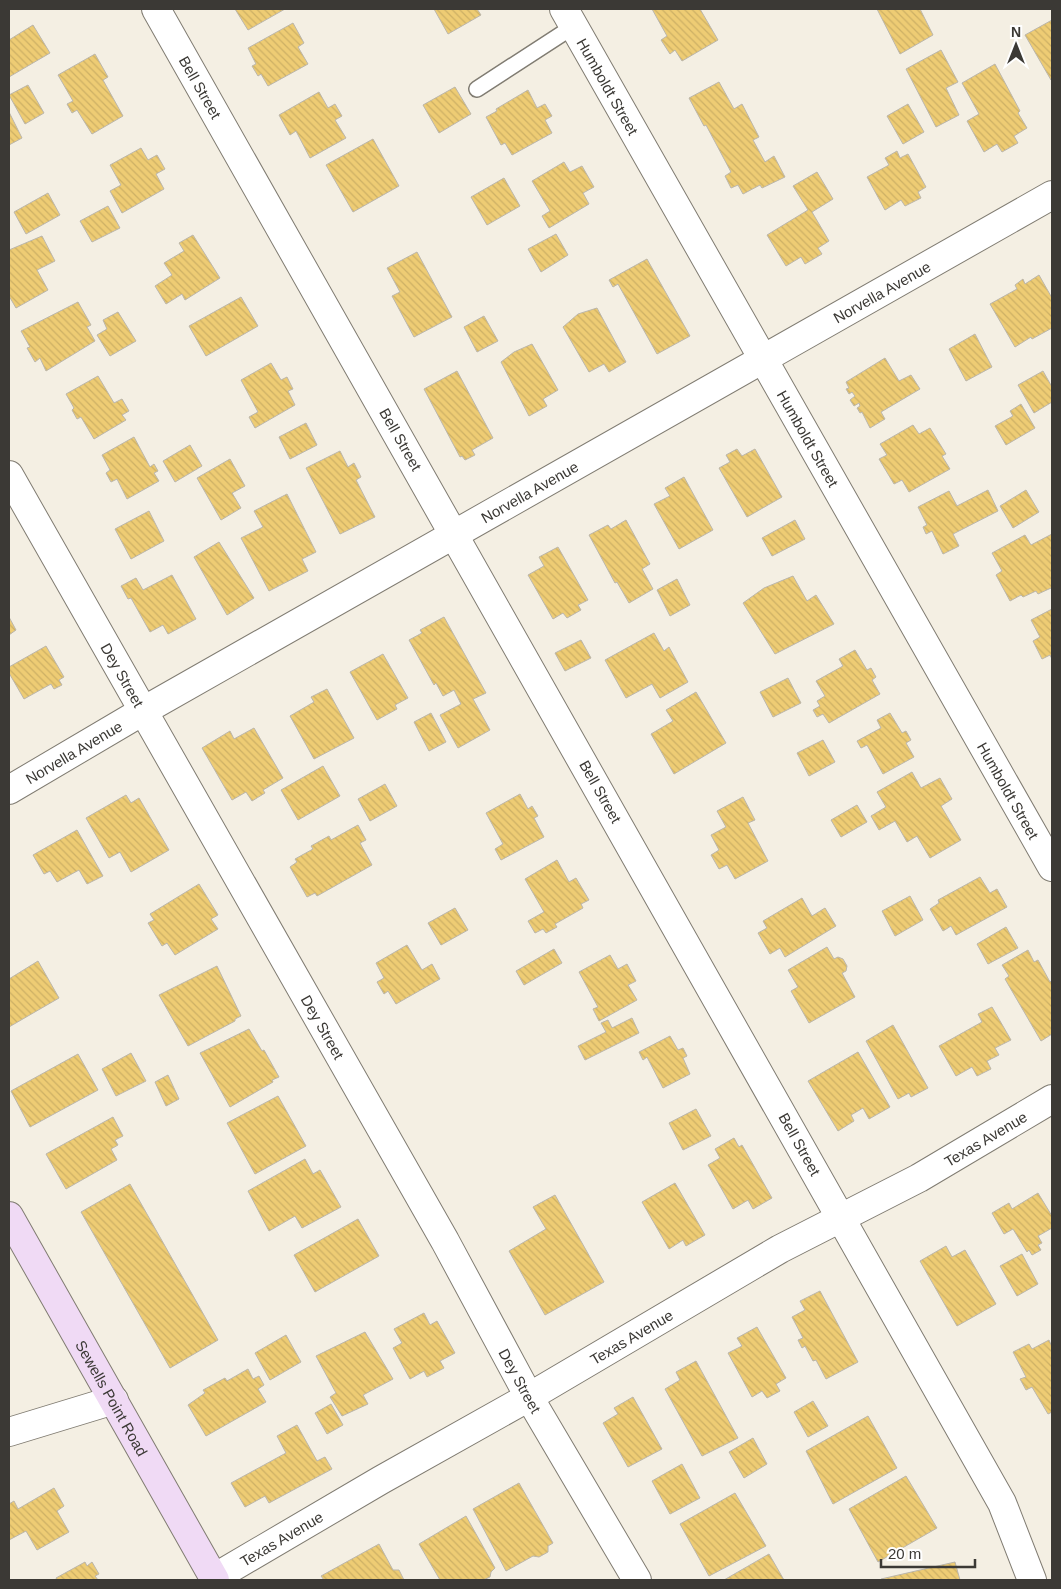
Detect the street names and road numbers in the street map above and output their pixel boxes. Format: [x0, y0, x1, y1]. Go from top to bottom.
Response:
street label: Humboldt Street [574, 35, 643, 138]
street label: Bell Street [176, 53, 226, 122]
street label: Norvella Avenue [830, 257, 933, 326]
street label: Humboldt Street [774, 387, 843, 490]
street label: Bell Street [377, 405, 426, 474]
street label: Norvella Avenue [478, 457, 581, 526]
street label: Dey Street [98, 640, 148, 711]
street label: Norvella Avenue [22, 717, 125, 787]
street label: Humboldt Street [974, 739, 1043, 843]
street label: Bell Street [576, 757, 626, 826]
street label: Dey Street [298, 992, 348, 1063]
street label: Texas Avenue [941, 1107, 1030, 1170]
street label: Bell Street [776, 1110, 825, 1179]
street label: Texas Avenue [587, 1306, 676, 1368]
street label: Sewells Point Road [72, 1337, 151, 1459]
street label: Dey Street [496, 1345, 545, 1417]
street label: Texas Avenue [237, 1508, 326, 1569]

